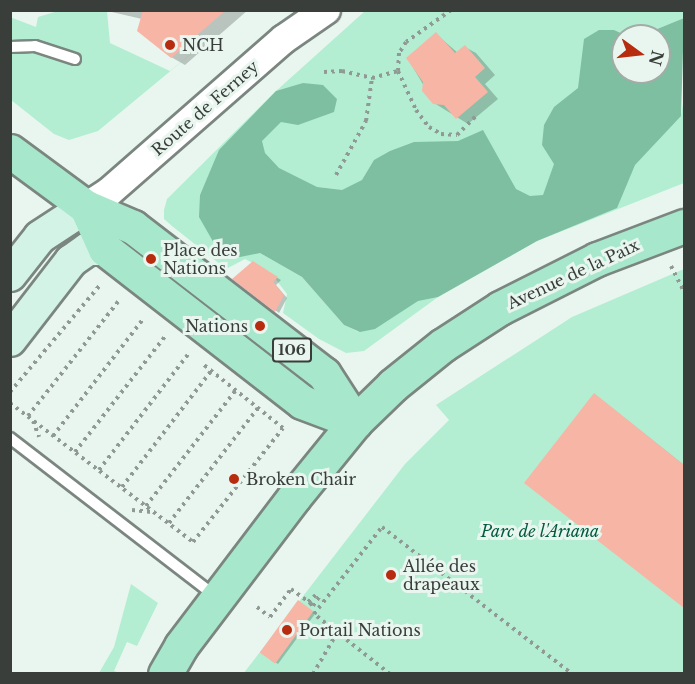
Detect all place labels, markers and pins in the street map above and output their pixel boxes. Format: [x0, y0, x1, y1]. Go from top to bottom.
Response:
place label: NCH [182, 35, 224, 55]
marker: NCH [163, 38, 177, 52]
place label: Place des Nations [163, 240, 238, 278]
marker: Place des Nations [144, 252, 158, 266]
place label: Nations [185, 316, 248, 336]
marker: Nations [253, 319, 267, 333]
place label: Broken Chair [246, 469, 356, 489]
marker: Broken Chair [227, 472, 241, 486]
place label: Allée des drapeaux [403, 556, 480, 594]
marker: Allée des drapeaux [384, 568, 398, 582]
place label: Portail Nations [299, 620, 421, 640]
marker: Portail Nations [280, 623, 294, 637]

